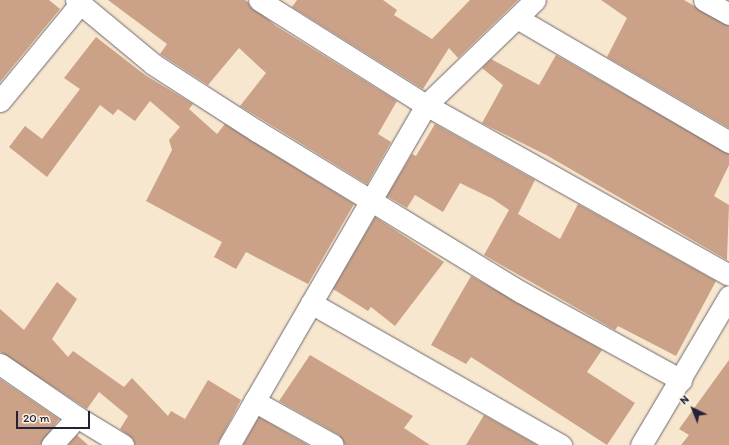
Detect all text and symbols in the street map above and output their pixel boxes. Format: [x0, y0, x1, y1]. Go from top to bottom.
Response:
north arrow [673, 389, 713, 429]
text: N [677, 393, 692, 407]
scale bar [18, 403, 92, 429]
text: 20 m [23, 411, 50, 425]

